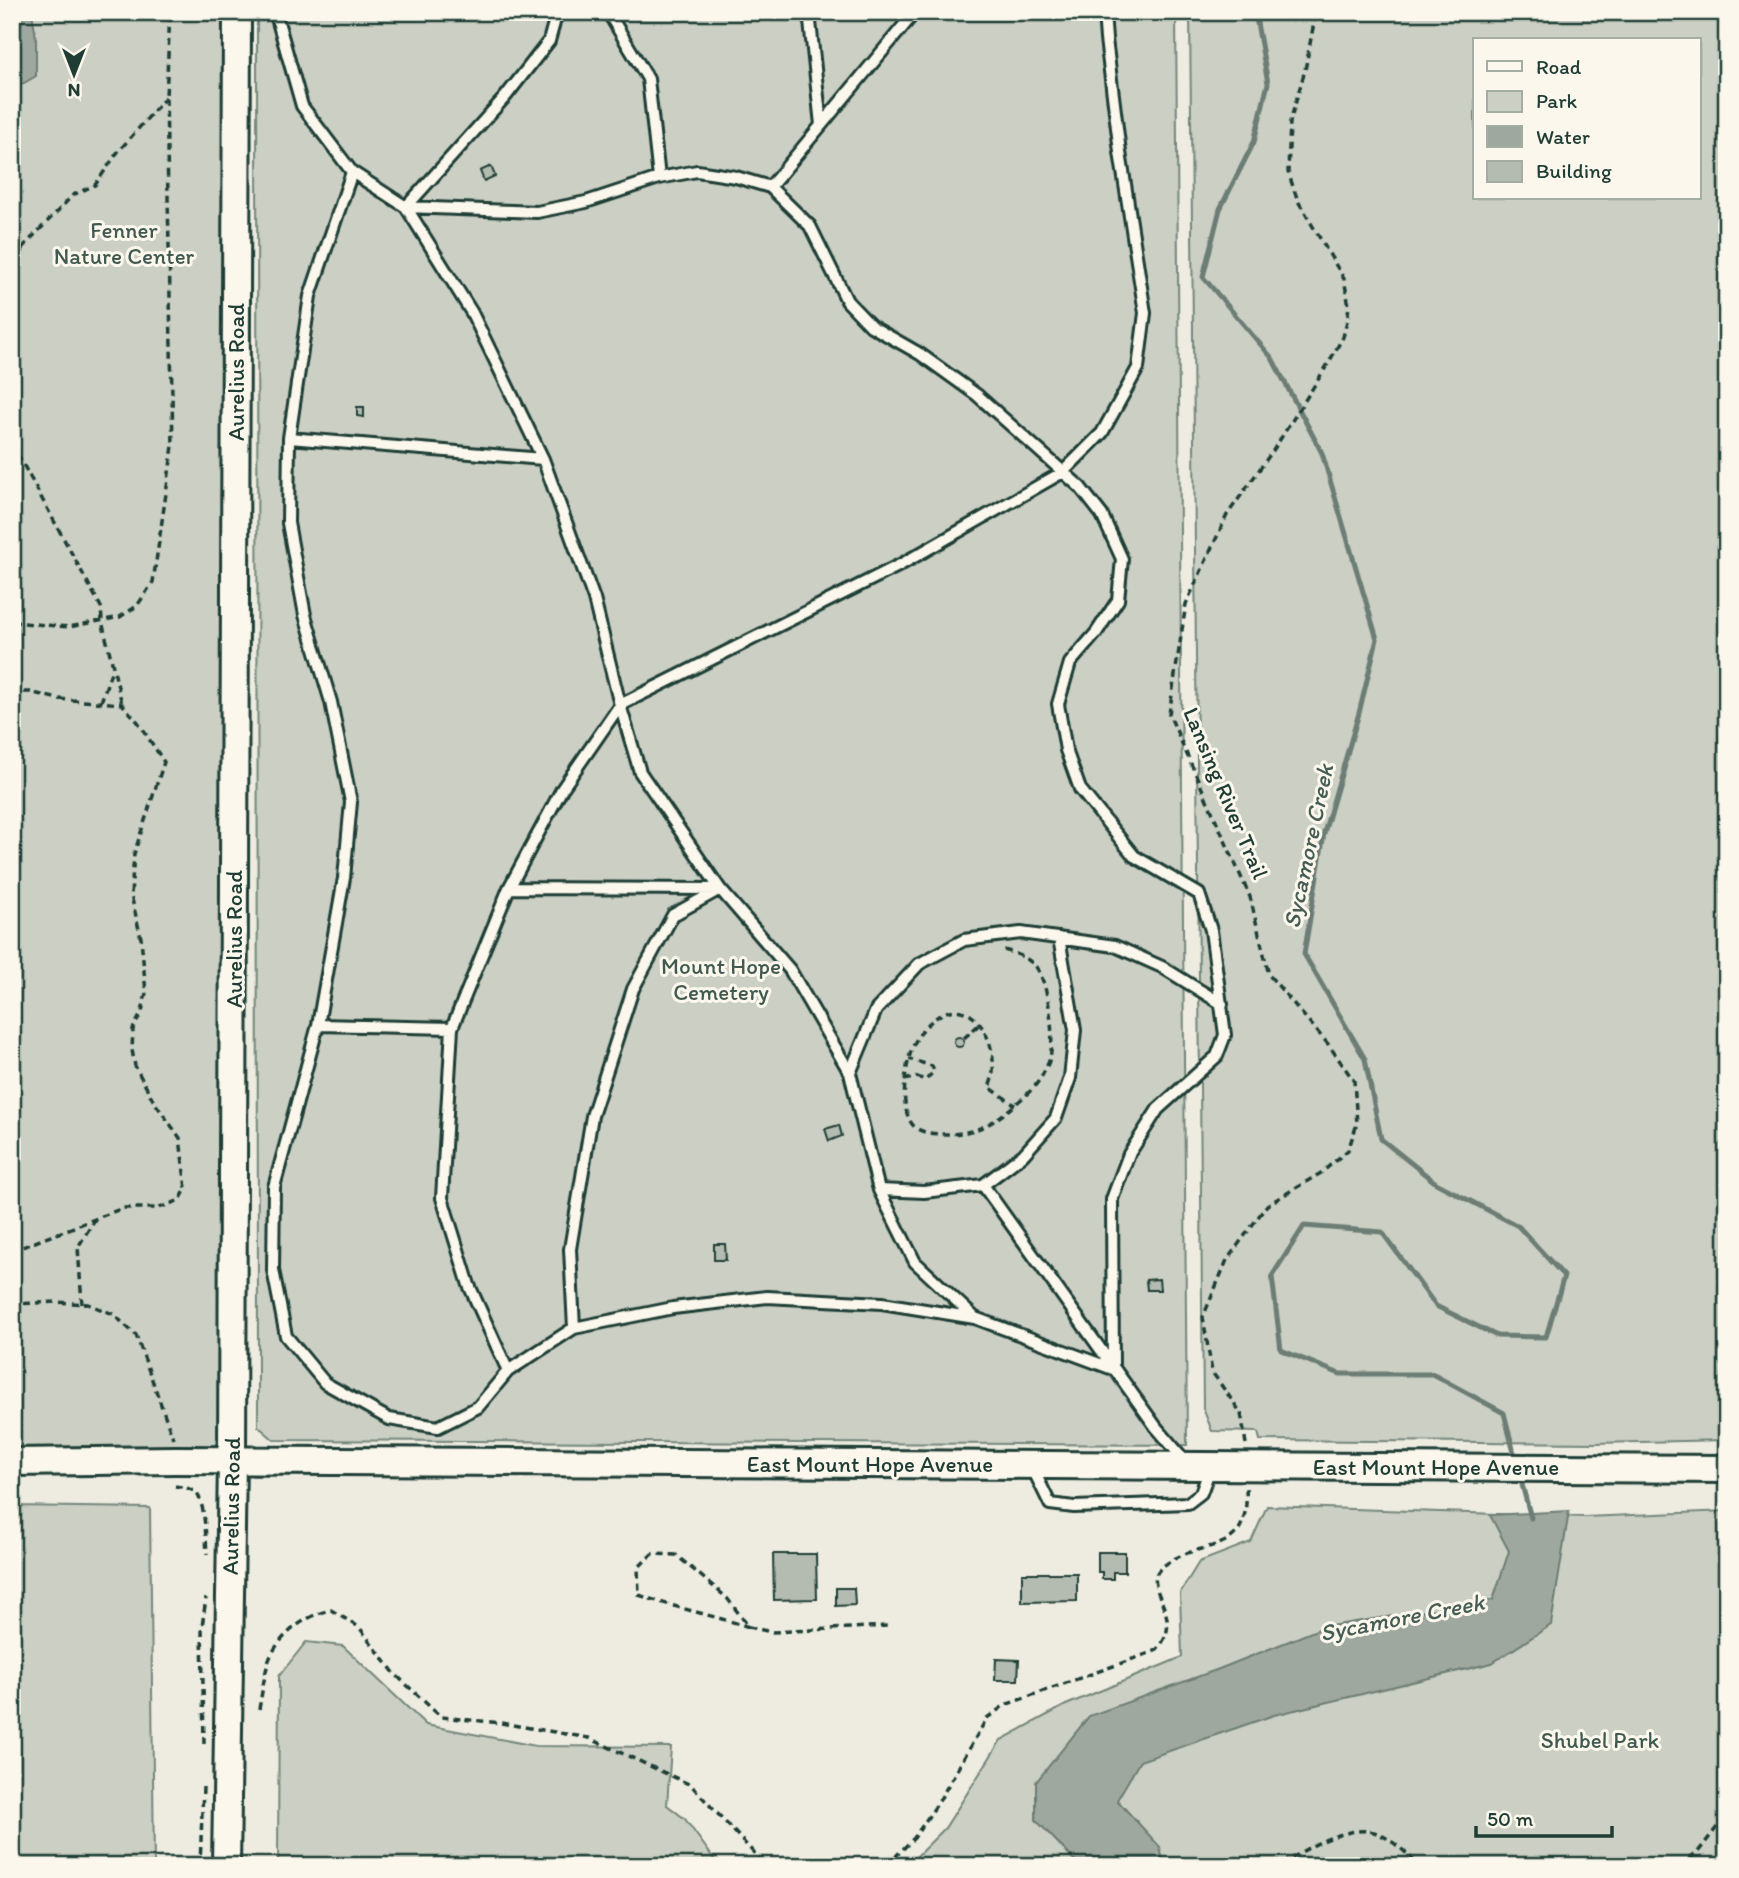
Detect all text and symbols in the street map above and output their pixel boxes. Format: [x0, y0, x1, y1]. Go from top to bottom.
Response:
north arrow [38, 38, 108, 108]
legend [1473, 38, 1700, 200]
text: Road [1536, 54, 1582, 79]
text: N [68, 79, 80, 102]
text: Park [1536, 88, 1578, 113]
text: Water [1536, 124, 1590, 149]
text: Building [1536, 158, 1612, 183]
park label: Fenner Nature Center [54, 216, 195, 270]
street label: Aurelius Road [222, 303, 250, 441]
street label: Lansing River Trail [1177, 703, 1275, 884]
water label: Sycamore Creek [1276, 760, 1340, 931]
street label: Aurelius Road [220, 870, 248, 1008]
park label: Mount Hope Cemetery [661, 952, 781, 1006]
street label: Aurelius Road [216, 1436, 246, 1575]
street label: East Mount Hope Avenue [747, 1450, 993, 1478]
street label: East Mount Hope Avenue [1313, 1453, 1559, 1481]
water label: Sycamore Creek [1317, 1587, 1488, 1647]
park label: Shubel Park [1541, 1726, 1660, 1754]
scale bar [1476, 1794, 1613, 1838]
text: 50 m [1487, 1806, 1534, 1831]

